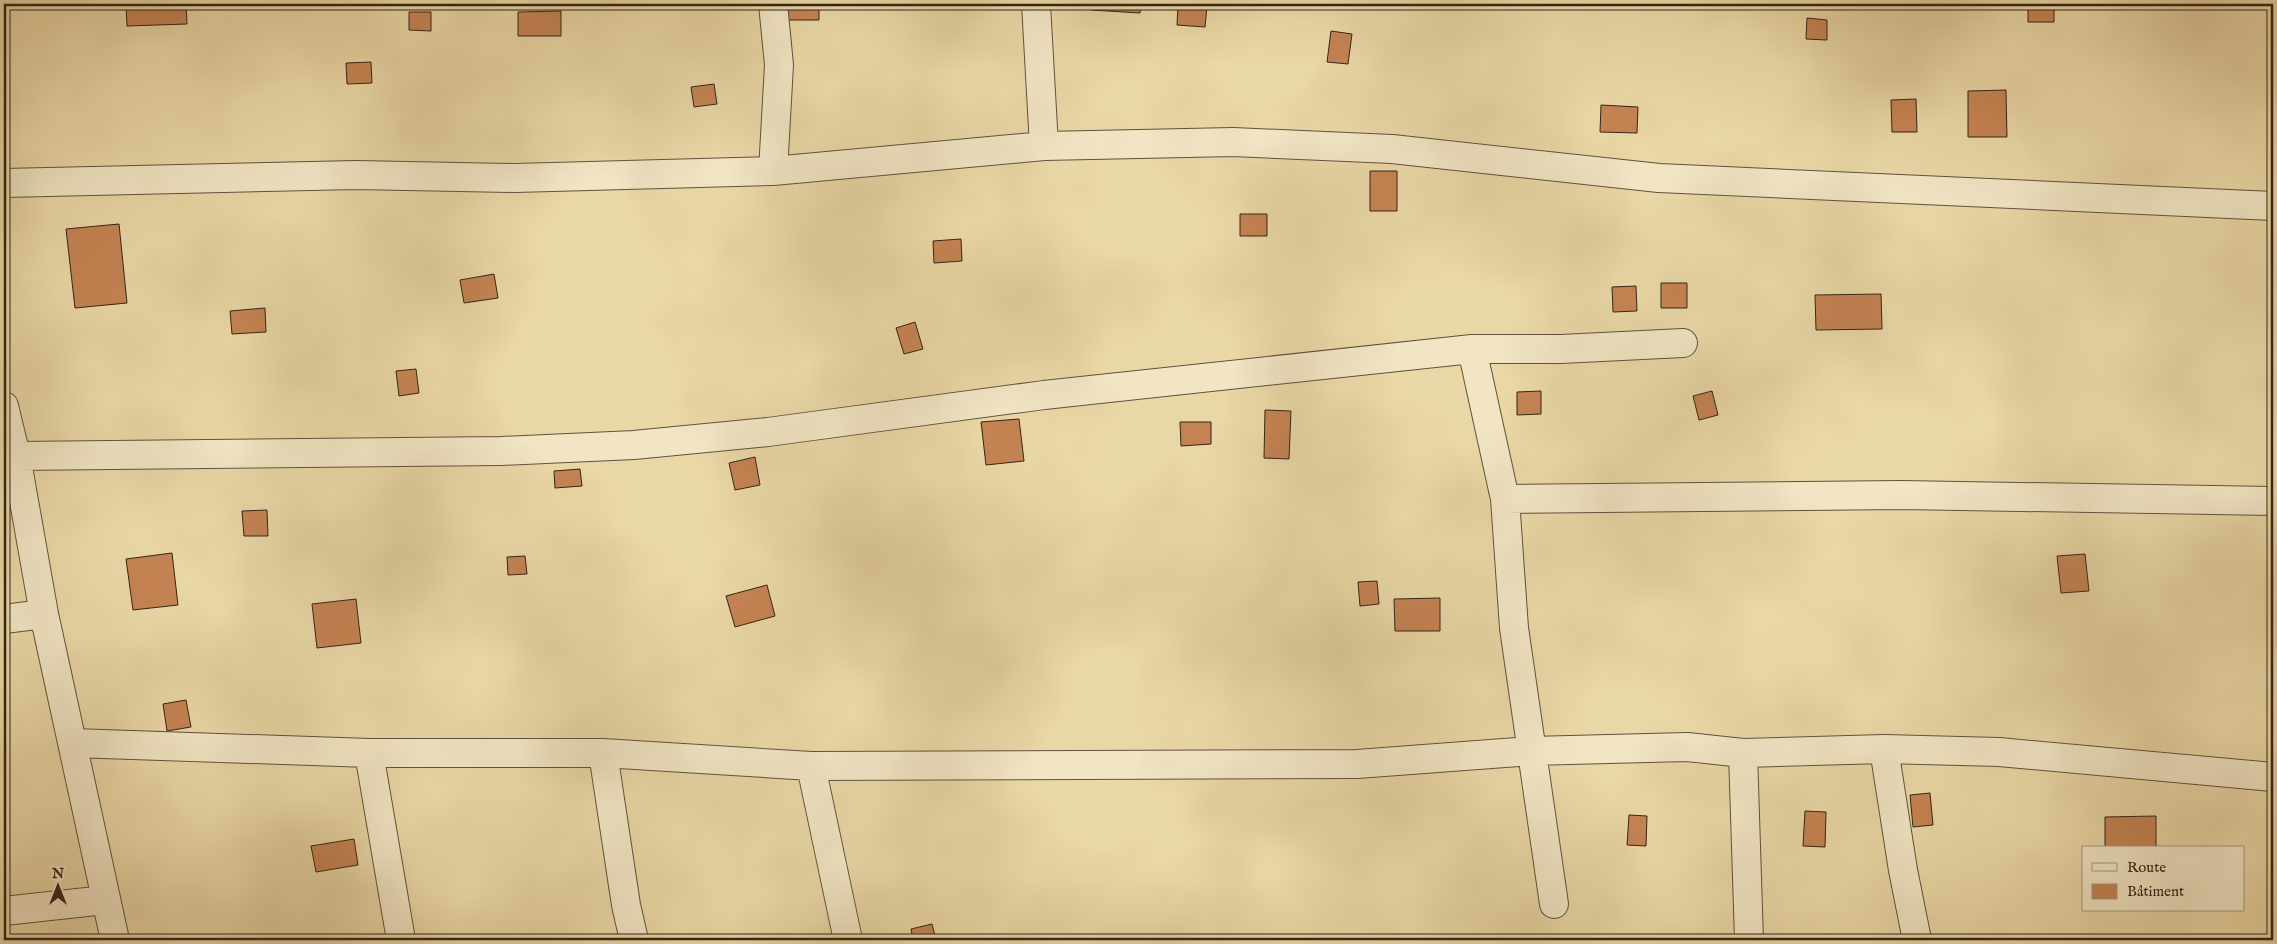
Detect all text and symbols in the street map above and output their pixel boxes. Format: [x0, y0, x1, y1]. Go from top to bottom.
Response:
legend [2082, 846, 2244, 912]
text: Route [2127, 858, 2166, 877]
north arrow [32, 862, 82, 912]
text: N [51, 865, 64, 883]
text: Bâtiment [2127, 882, 2184, 901]

